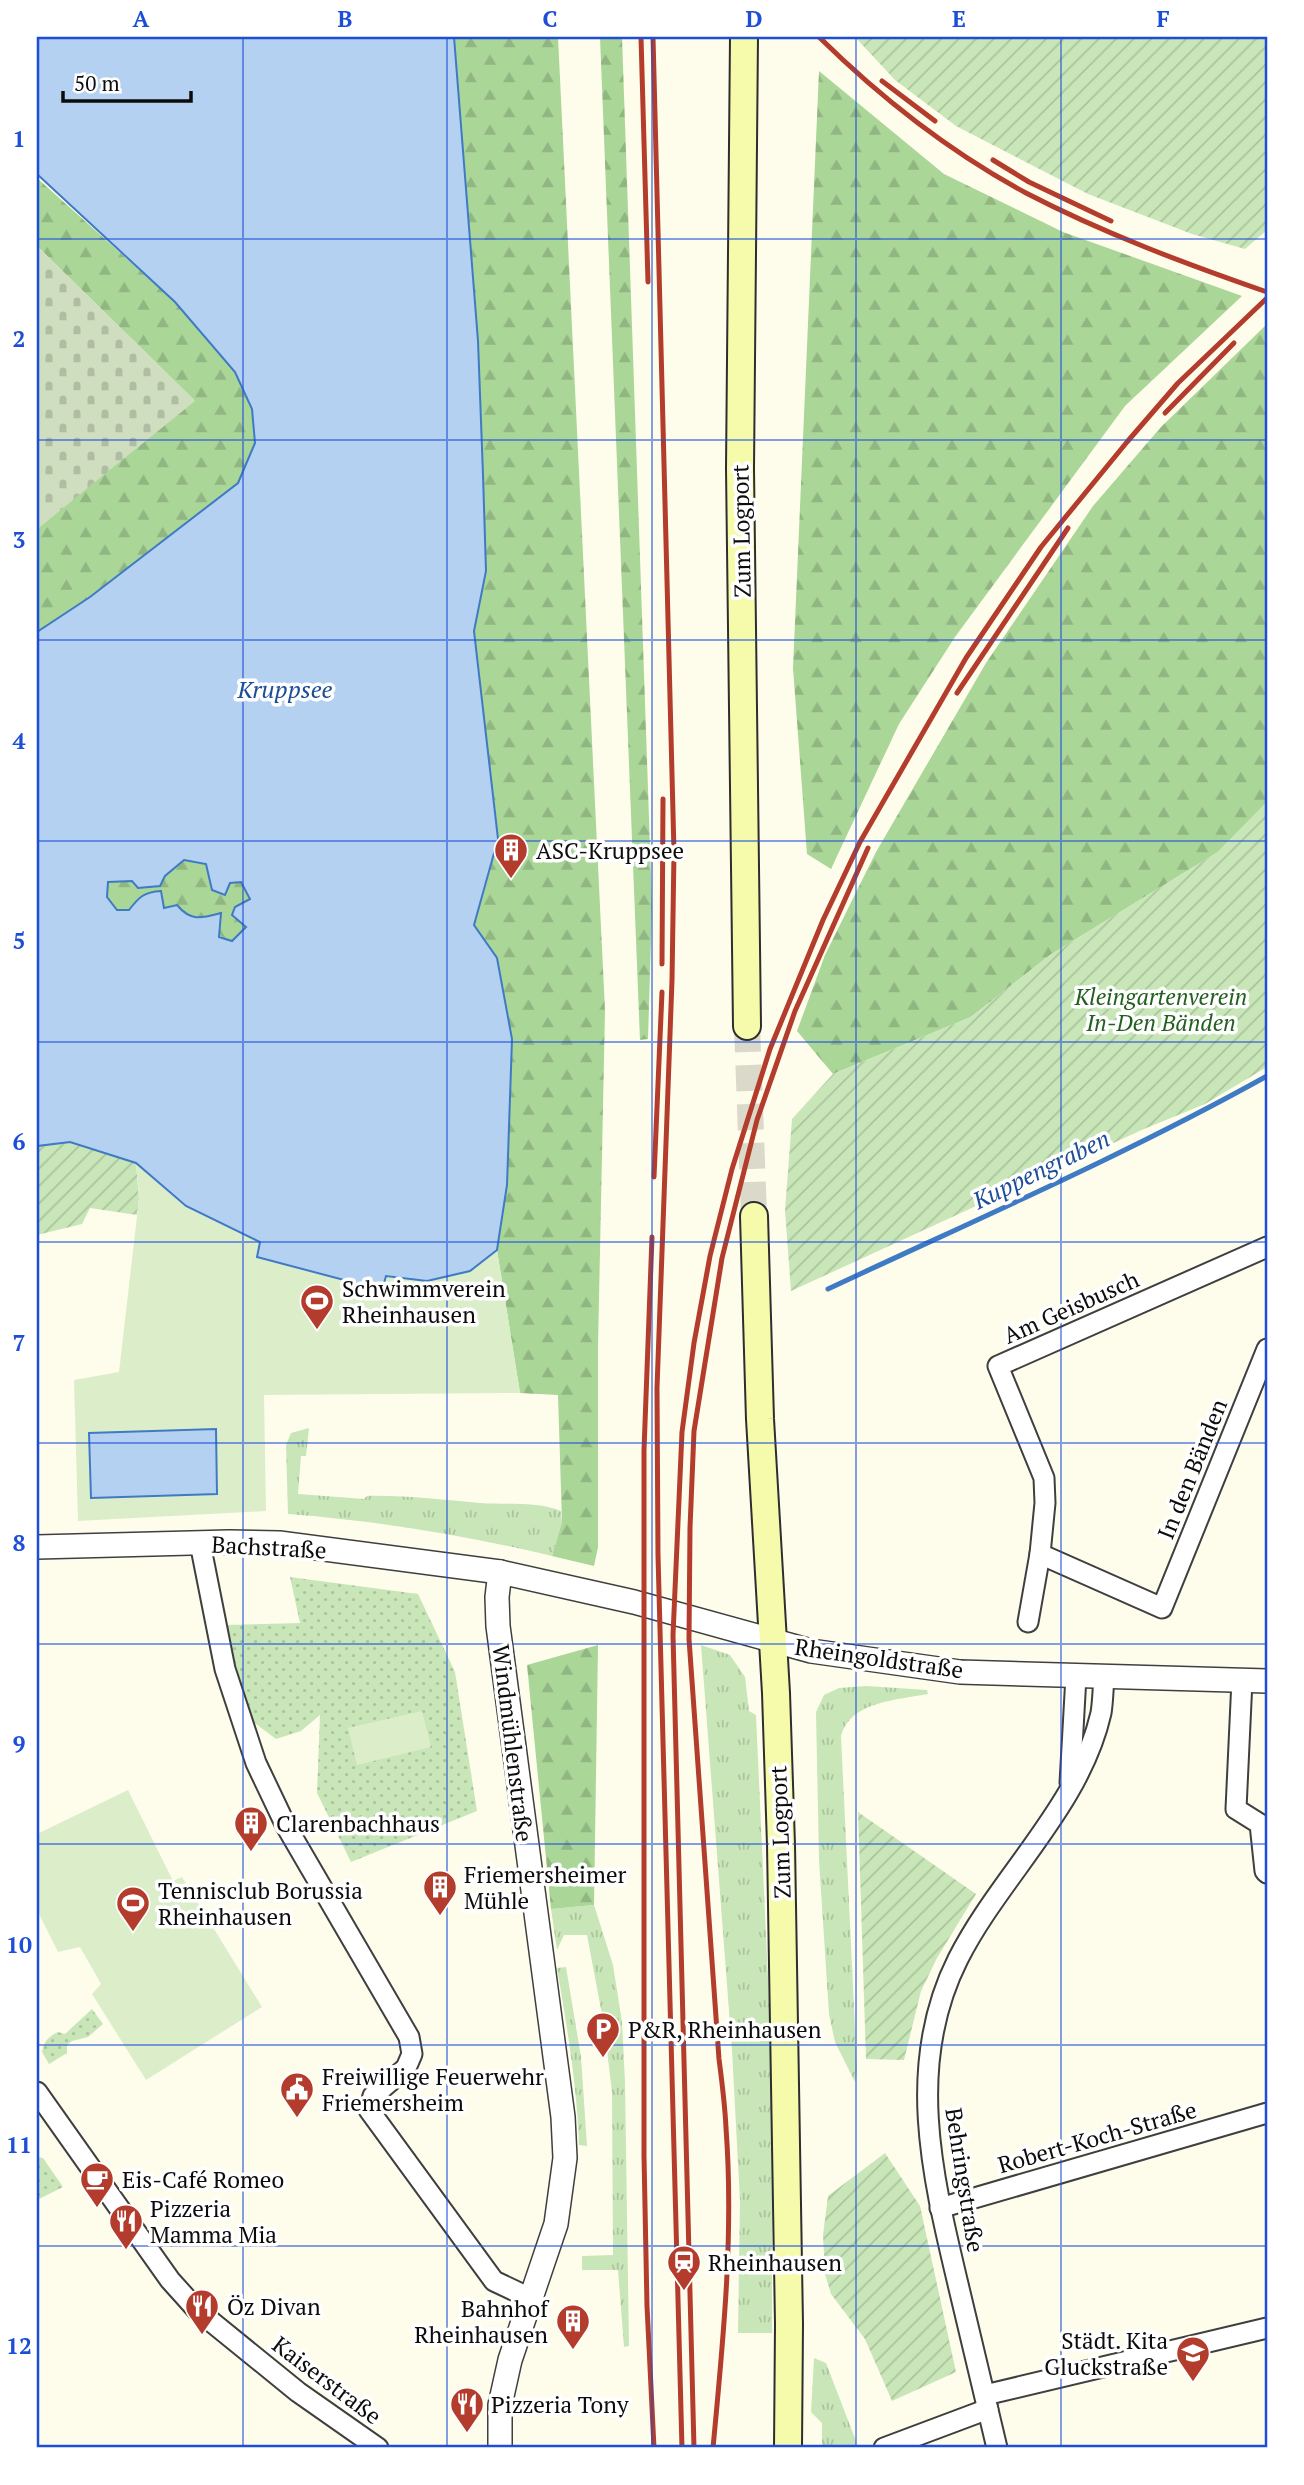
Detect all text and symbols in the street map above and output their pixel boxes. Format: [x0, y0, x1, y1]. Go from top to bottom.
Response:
text: A [133, 3, 150, 34]
text: B [338, 3, 353, 34]
text: C [543, 3, 558, 34]
text: D [746, 3, 763, 34]
text: E [952, 3, 966, 34]
text: F [1156, 3, 1170, 34]
scale bar [63, 60, 191, 104]
text: 50 m [74, 69, 120, 97]
text: 1 [13, 123, 26, 154]
text: 2 [13, 323, 26, 354]
street label: Zum Logport [724, 464, 758, 598]
text: 3 [13, 524, 26, 555]
water label: Kruppsee [237, 673, 333, 705]
text: 4 [13, 725, 26, 756]
building icon: ASC-Kruppsee [492, 831, 530, 880]
place label: ASC-Kruppsee [536, 835, 684, 866]
text: 5 [13, 925, 26, 956]
park label: Kleingartenverein In-Den Bänden [1074, 981, 1247, 1038]
water label: Kuppengraben [966, 1122, 1115, 1216]
text: 6 [13, 1126, 26, 1157]
street label: Am Geisbusch [998, 1263, 1144, 1351]
place label: Schwimmverein Rheinhausen [342, 1273, 506, 1330]
sports icon: Schwimmverein Rheinhausen [298, 1282, 336, 1331]
text: 7 [13, 1327, 26, 1358]
street label: In den Bänden [1150, 1394, 1234, 1544]
text: 8 [13, 1527, 26, 1558]
street label: Bachstraße [211, 1529, 327, 1565]
street label: Rheingoldstraße [793, 1631, 965, 1685]
street label: Windmühlenstraße [486, 1642, 540, 1844]
text: 9 [13, 1728, 26, 1759]
street label: Zum Logport [762, 1764, 798, 1899]
building icon: Clarenbachhaus [232, 1804, 270, 1853]
place label: Clarenbachhaus [276, 1808, 440, 1839]
place label: Friemersheimer Mühle [464, 1859, 626, 1916]
building icon: Friemersheimer Mühle [421, 1868, 459, 1917]
place label: Tennisclub Borussia Rheinhausen [158, 1875, 363, 1932]
sports icon: Tennisclub Borussia Rheinhausen [114, 1884, 152, 1933]
text: 10 [6, 1929, 32, 1960]
parking icon: P&R, Rheinhausen [584, 2010, 622, 2059]
place label: P&R, Rheinhausen [628, 2014, 822, 2045]
place label: Freiwillige Feuerwehr Friemersheim [322, 2061, 544, 2118]
public building icon: Freiwillige Feuerwehr Friemersheim [278, 2070, 316, 2119]
street label: Robert-Koch-Straße [994, 2094, 1200, 2180]
street label: Behringstraße [938, 2106, 992, 2254]
text: 11 [6, 2129, 32, 2160]
cafe icon: Eis-Café Romeo [78, 2160, 116, 2209]
place label: Eis-Café Romeo [122, 2164, 284, 2195]
place label: Pizzeria Mamma Mia [150, 2193, 277, 2250]
restaurant icon: Pizzeria Mamma Mia [107, 2202, 145, 2251]
station icon: Rheinhausen [665, 2243, 703, 2292]
place label: Rheinhausen [708, 2247, 842, 2278]
restaurant icon: Öz Divan [183, 2287, 221, 2336]
place label: Öz Divan [227, 2291, 321, 2322]
place label: Bahnhof Rheinhausen [414, 2293, 550, 2350]
building icon: Bahnhof Rheinhausen [554, 2302, 592, 2351]
place label: Städt. Kita Gluckstraße [1044, 2325, 1168, 2382]
street label: Kaiserstraße [266, 2329, 388, 2431]
text: 12 [6, 2330, 32, 2361]
school or university icon: Städt. Kita Gluckstraße [1174, 2334, 1212, 2383]
restaurant icon: Pizzeria Tony [448, 2385, 486, 2434]
place label: Pizzeria Tony [491, 2389, 629, 2420]

